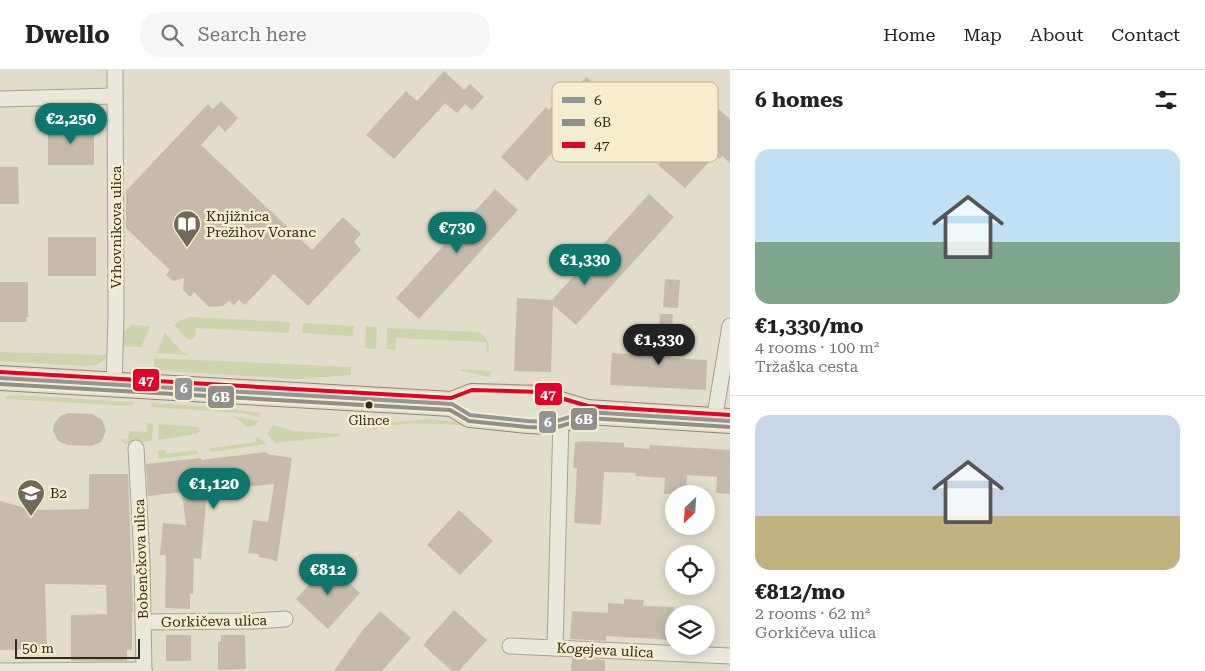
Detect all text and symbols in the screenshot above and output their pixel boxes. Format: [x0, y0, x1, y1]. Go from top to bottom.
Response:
search box [140, 12, 490, 57]
text: Dwello [25, 21, 110, 49]
icon: search [158, 21, 186, 49]
text: Search here [198, 23, 307, 46]
text: Home [883, 24, 935, 45]
text: Map [963, 24, 1002, 45]
text: About [1030, 24, 1083, 45]
text: Contact [1111, 24, 1180, 45]
legend [552, 82, 718, 162]
icon: filters [1152, 86, 1180, 114]
text: 6 homes [755, 88, 843, 112]
text: 6 [594, 92, 602, 108]
pin: €2,250 [30, 102, 112, 145]
text: €2,250 [46, 109, 96, 128]
text: 6B [594, 114, 611, 130]
text: 47 [594, 137, 610, 153]
street label: Vrhovnikova ulica [108, 165, 124, 288]
icon: home [923, 182, 1013, 272]
place label: Knjižnica Prežihov Voranc [206, 208, 316, 240]
library icon: Knjižnica Prežihov Voranc [172, 209, 202, 248]
pin: €730 [427, 212, 487, 254]
text: €730 [439, 218, 475, 237]
pin: €1,330 [544, 244, 626, 286]
text: €1,330 [560, 250, 610, 269]
text: €1,330/mo [755, 314, 864, 338]
pin: €1,330 [618, 324, 700, 366]
text: €1,330 [634, 330, 684, 349]
text: 4 rooms · 100 m² [755, 338, 879, 357]
text: Tržaška cesta [755, 357, 858, 376]
line badge: 47 [132, 368, 160, 392]
text: 47 [138, 372, 154, 388]
line badge: 6 [174, 377, 193, 401]
text: 6 [180, 380, 188, 396]
line badge: 47 [534, 382, 563, 406]
line badge: 6B [207, 385, 235, 409]
text: 47 [540, 386, 556, 402]
text: 6B [212, 389, 230, 405]
marker: Glince [364, 400, 374, 410]
line badge: 6B [570, 407, 598, 431]
line badge: 6 [538, 410, 557, 434]
text: 6B [575, 411, 593, 427]
place label: Glince [348, 413, 390, 428]
text: 6 [544, 414, 552, 430]
icon: home [923, 447, 1013, 537]
pin: €1,120 [173, 468, 255, 510]
text: €1,120 [189, 474, 239, 493]
school or university icon: B2 [16, 478, 46, 517]
place label: B2 [50, 485, 67, 501]
north arrow [665, 485, 715, 535]
map controls [665, 485, 715, 655]
street label: Bobenčkova ulica [131, 498, 151, 619]
button: locate [665, 545, 715, 595]
pin: €812 [298, 554, 358, 596]
text: €812 [310, 560, 346, 579]
text: €812/mo [755, 580, 845, 604]
text: 2 rooms · 62 m² [755, 604, 870, 623]
button: layers [665, 605, 715, 655]
street label: Gorkičeva ulica [161, 612, 268, 630]
text: Gorkičeva ulica [755, 623, 876, 642]
scale bar [15, 636, 140, 659]
street label: Kogejeva ulica [556, 639, 654, 661]
text: 50 m [22, 640, 54, 656]

